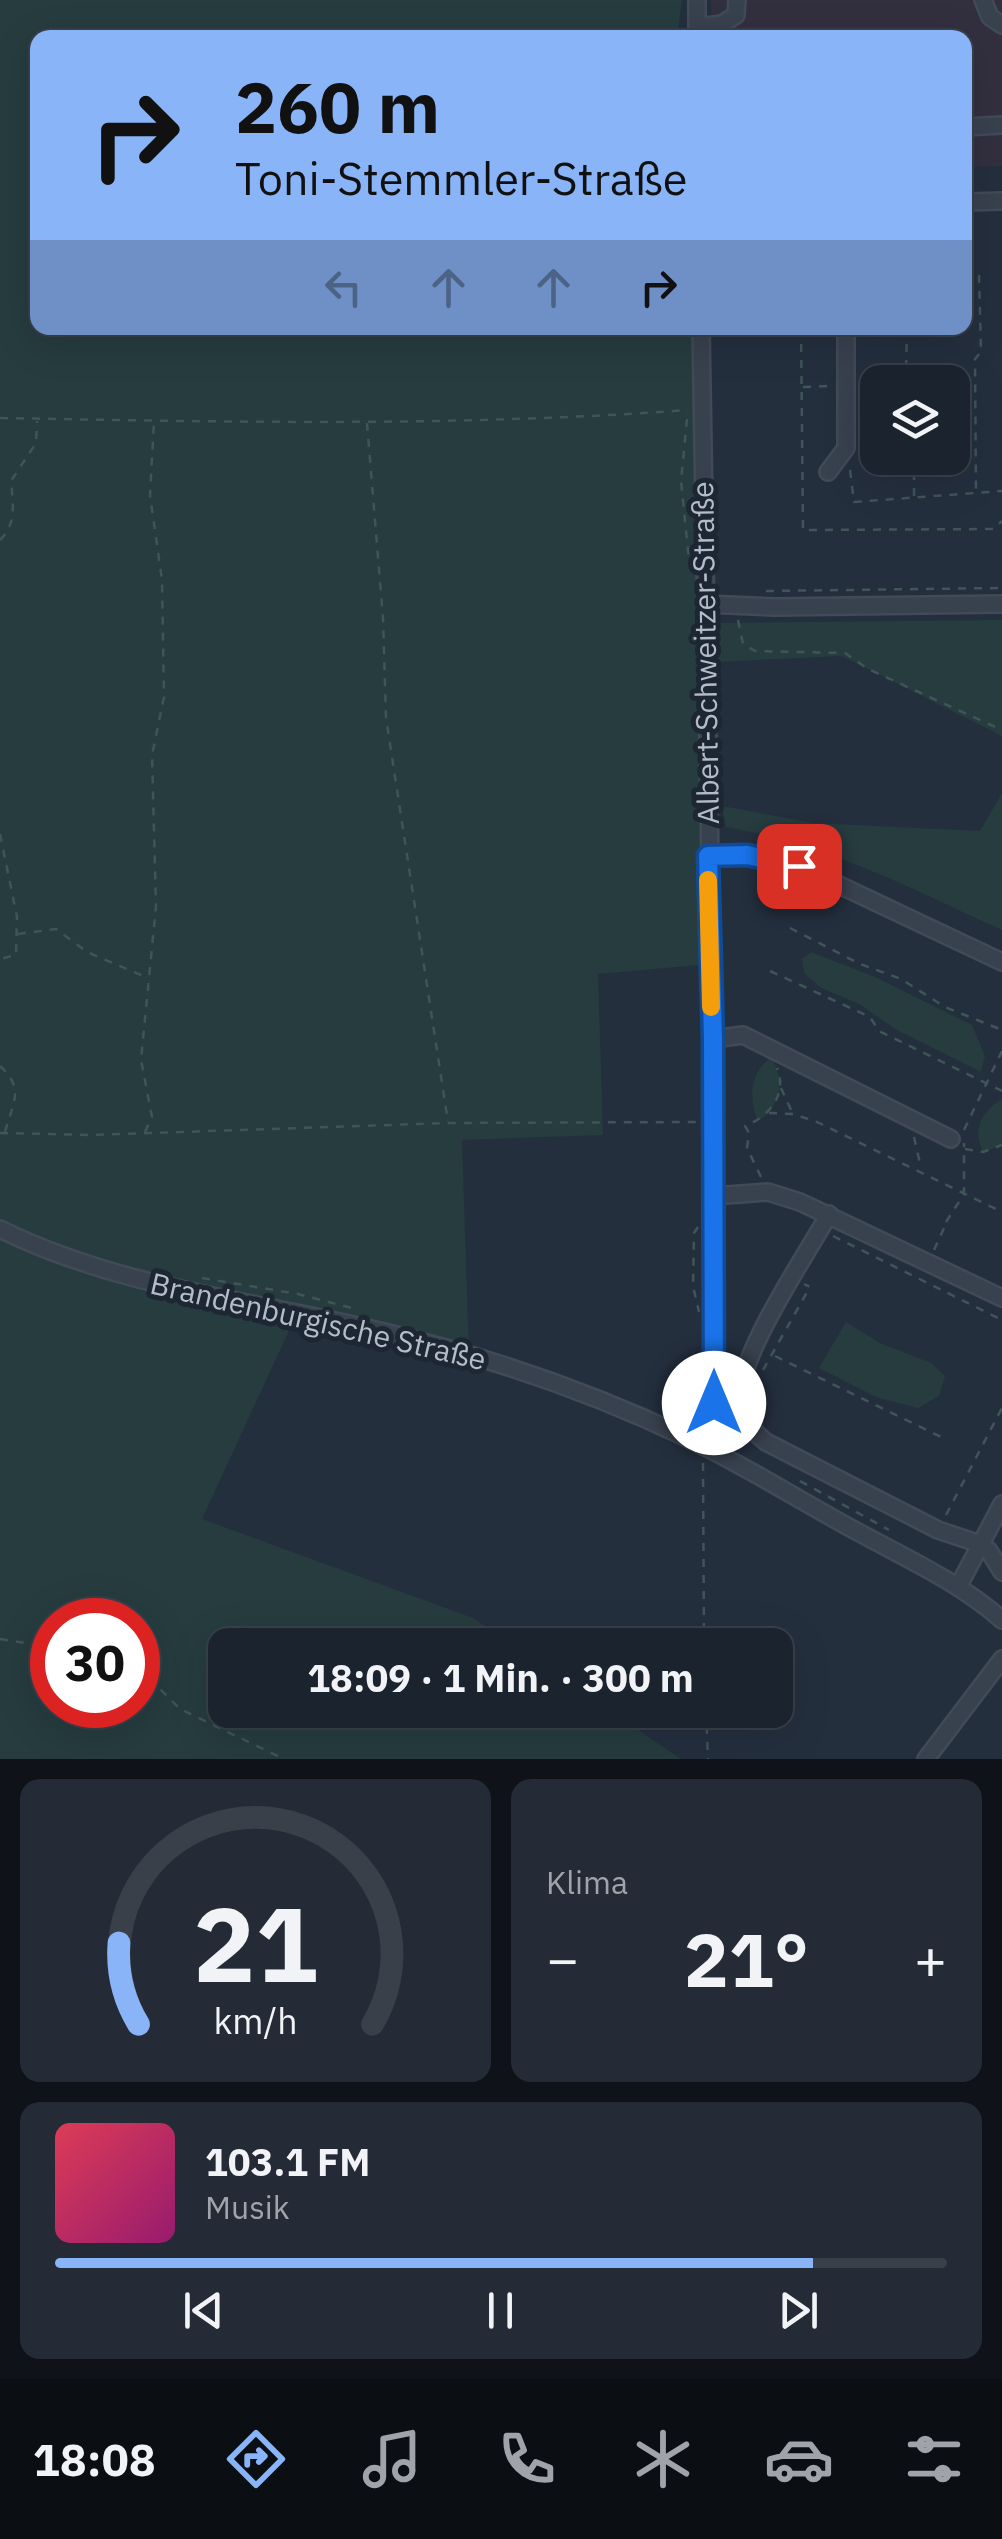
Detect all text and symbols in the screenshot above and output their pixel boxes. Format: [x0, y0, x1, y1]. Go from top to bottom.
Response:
text: 260 m [235, 61, 440, 152]
icon: right [70, 70, 200, 200]
text: Toni-Stemmler-Straße [235, 149, 687, 207]
icon: left [316, 260, 371, 315]
icon: ahead [421, 260, 476, 315]
icon: ahead [526, 260, 581, 315]
icon: right [631, 260, 686, 315]
map controls [860, 365, 970, 475]
button: layers [860, 365, 970, 475]
street label: Albert-Schweitzer-Straße [682, 481, 727, 825]
pin [757, 824, 842, 909]
icon: arrive [772, 839, 827, 894]
street label: Brandenburgische Straße [147, 1263, 490, 1378]
position arrow [662, 1351, 766, 1455]
speed limit sign: 30 [30, 1598, 160, 1728]
text: 18:09 · 1 Min. · 300 m [307, 1653, 694, 1702]
text: Klima [546, 1861, 628, 1903]
text: 21 [193, 1875, 318, 2011]
text: 21° [684, 1910, 809, 2008]
text: − [546, 1923, 579, 1994]
text: + [914, 1923, 947, 1994]
text: km/h [213, 1997, 298, 2044]
text: 103.1 FM [205, 2137, 370, 2186]
text: Musik [205, 2186, 290, 2228]
icon: previous [176, 2283, 231, 2338]
icon: pause [473, 2283, 528, 2338]
icon: next [771, 2283, 826, 2338]
icon: directions [221, 2424, 291, 2494]
icon: music [357, 2424, 427, 2494]
icon: phone [492, 2424, 562, 2494]
icon: climate [628, 2424, 698, 2494]
icon: car [764, 2424, 834, 2494]
icon: filters [899, 2424, 969, 2494]
text: 18:08 [33, 2430, 156, 2488]

